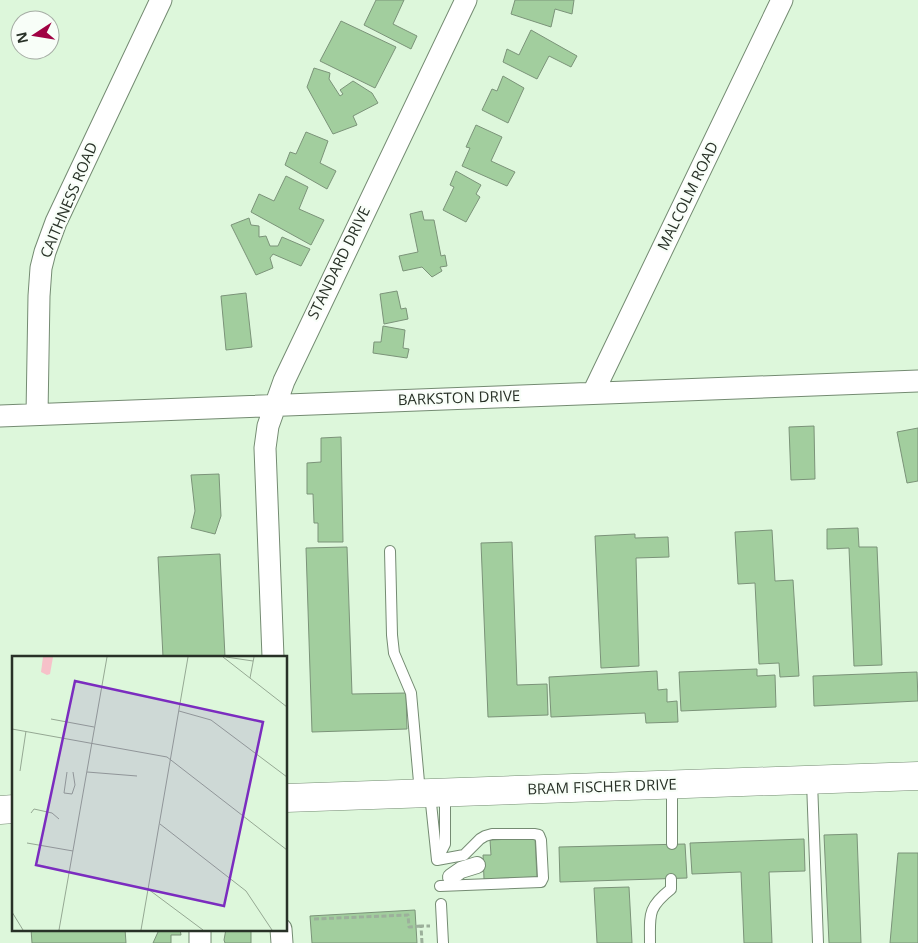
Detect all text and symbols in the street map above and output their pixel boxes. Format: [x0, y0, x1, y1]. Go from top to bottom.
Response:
north arrow [10, 10, 60, 60]
text: N [11, 30, 32, 45]
street label: MALCOLM ROAD [652, 138, 722, 253]
street label: CAITHNESS ROAD [35, 139, 101, 260]
street label: STANDARD DRIVE [302, 203, 374, 322]
street label: BARKSTON DRIVE [397, 385, 521, 409]
inset map [12, 656, 288, 930]
street label: BRAM FISCHER DRIVE [527, 773, 677, 799]

